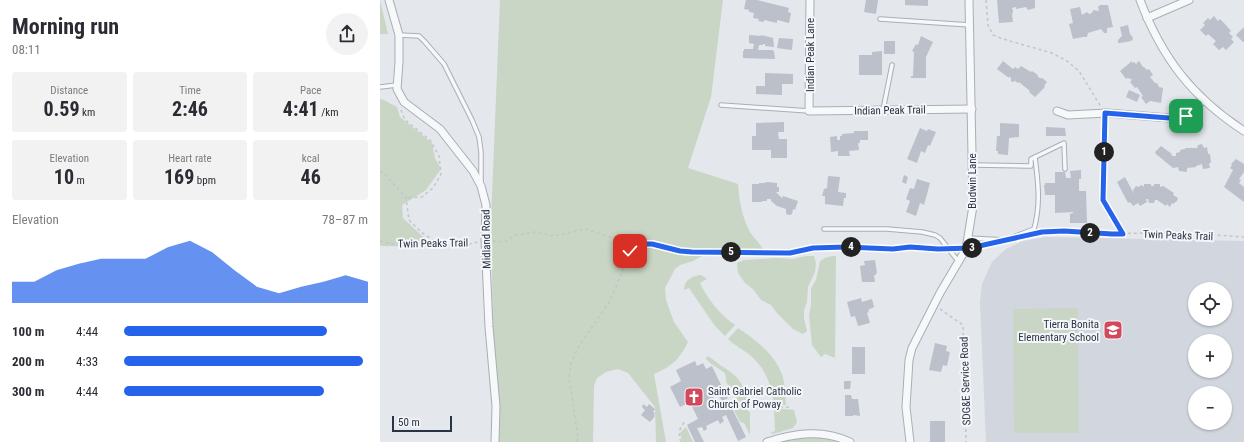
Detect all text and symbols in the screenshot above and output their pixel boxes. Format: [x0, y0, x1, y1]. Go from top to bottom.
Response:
button: share [326, 13, 368, 55]
text: Morning run [12, 14, 119, 39]
street label: Indian Peak Lane [804, 18, 817, 92]
text: 08:11 [12, 42, 41, 57]
text: Distance [50, 84, 88, 97]
text: Time [179, 84, 201, 97]
text: Pace [300, 84, 321, 97]
text: 0.59 [43, 97, 80, 121]
text: 2:46 [172, 97, 208, 121]
text: 4:41 [283, 97, 319, 121]
pin [1169, 99, 1203, 133]
street label: Indian Peak Trail [854, 103, 926, 118]
icon: arrive [1175, 105, 1197, 127]
text: km [80, 106, 95, 119]
text: /km [319, 106, 338, 119]
pin: 1 [1094, 142, 1114, 162]
text: 1 [1101, 145, 1107, 158]
text: Elevation [50, 152, 89, 165]
text: Heart rate [168, 152, 212, 165]
text: kcal [302, 152, 320, 165]
street label: Budwin Lane [966, 153, 979, 209]
text: 10 [54, 165, 74, 189]
text: 169 [164, 165, 194, 189]
text: 46 [301, 165, 321, 189]
text: m [74, 174, 85, 187]
text: bpm [194, 174, 216, 187]
street label: Midland Road [479, 209, 494, 269]
text: Elevation [12, 212, 59, 227]
text: 78–87 m [322, 212, 368, 227]
pin: 2 [1080, 223, 1100, 243]
text: 2 [1087, 226, 1093, 239]
street label: Twin Peaks Trail [1143, 228, 1213, 243]
pin [613, 234, 647, 268]
street label: Twin Peaks Trail [398, 236, 468, 251]
pin: 4 [841, 237, 861, 257]
pin: 3 [962, 238, 982, 258]
icon: check [619, 240, 641, 262]
text: 4 [848, 240, 854, 253]
text: 3 [969, 241, 975, 254]
pin: 5 [721, 242, 741, 262]
text: 5 [728, 245, 734, 258]
map controls [1188, 282, 1232, 430]
button: locate [1188, 282, 1232, 326]
place label: Tierra Bonita Elementary School [1018, 318, 1099, 344]
school or university icon: Tierra Bonita Elementary School [1102, 319, 1124, 341]
text: 100 m [12, 324, 44, 339]
text: 4:44 [76, 324, 98, 339]
button: + [1188, 334, 1232, 378]
street label: SDG&E Service Road [957, 336, 974, 426]
text: 200 m [12, 354, 44, 369]
text: 4:33 [76, 354, 98, 369]
text: 300 m [12, 384, 44, 399]
text: 4:44 [76, 384, 98, 399]
place label: Saint Gabriel Catholic Church of Poway [708, 385, 802, 411]
church icon: Saint Gabriel Catholic Church of Poway [683, 386, 705, 408]
button: − [1188, 386, 1232, 430]
scale bar [392, 414, 452, 433]
text: 50 m [398, 416, 420, 429]

